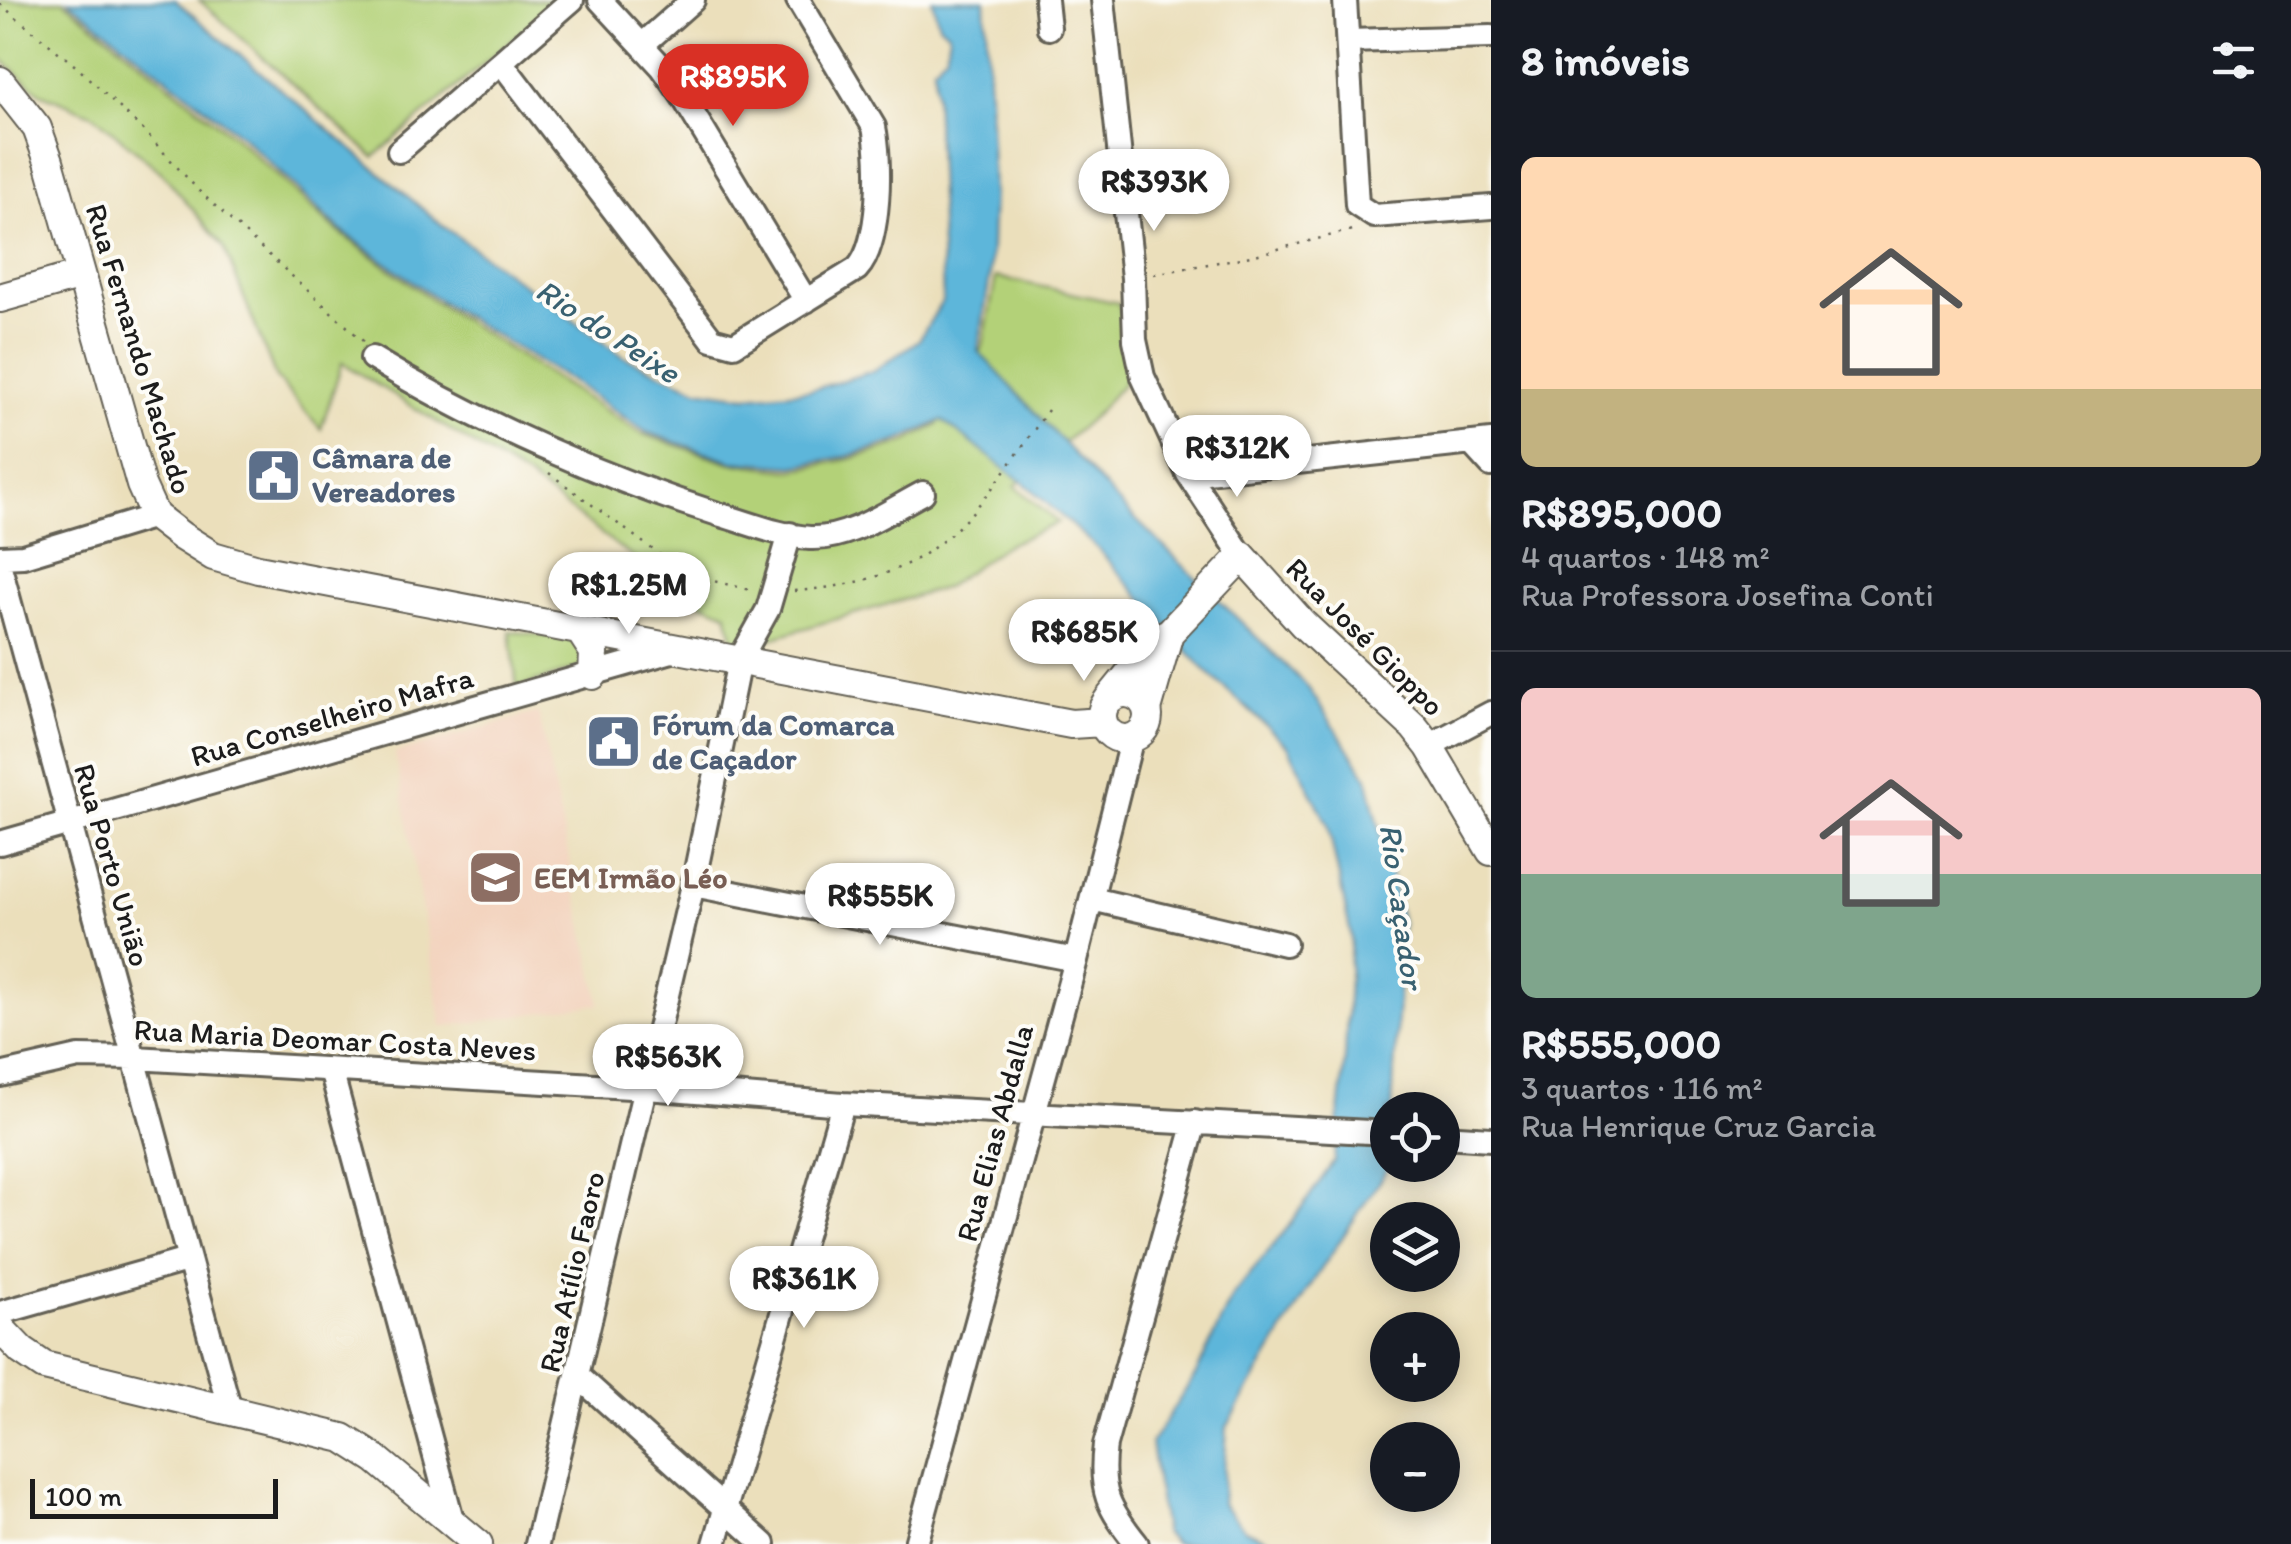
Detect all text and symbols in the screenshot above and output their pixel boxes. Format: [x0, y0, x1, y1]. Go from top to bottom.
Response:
icon: filters [2206, 33, 2261, 88]
text: 8 imóveis [1521, 35, 1690, 86]
pin: R$895K [652, 44, 814, 129]
text: R$895K [680, 57, 786, 95]
pin: R$393K [1073, 149, 1235, 234]
text: R$393K [1100, 162, 1208, 200]
street label: Rua Fernando Machado [78, 199, 201, 498]
icon: home [1801, 222, 1981, 402]
water label: Rio do Peixe [529, 271, 688, 392]
pin: R$312K [1156, 415, 1318, 500]
text: R$312K [1185, 428, 1289, 466]
place label: Câmara de Vereadores [312, 439, 455, 510]
public building icon: Câmara de Vereadores [243, 445, 303, 505]
text: R$895,000 [1521, 487, 1722, 538]
text: 4 quartos · 148 m² [1521, 538, 1770, 576]
street label: Rua José Gioppo [1278, 550, 1452, 724]
pin: R$1.25M [537, 552, 721, 637]
text: R$1.25M [570, 565, 688, 603]
text: Rua Professora Josefina Conti [1521, 576, 1934, 614]
pin: R$685K [1003, 599, 1165, 684]
text: R$685K [1031, 612, 1137, 650]
street label: Rua Conselheiro Mafra [186, 658, 478, 775]
place label: Fórum da Comarca de Caçador [652, 706, 895, 777]
public building icon: Fórum da Comarca de Caçador [583, 712, 643, 772]
icon: home [1801, 753, 1981, 933]
street label: Rua Porto União [66, 759, 159, 971]
water label: Rio Caçador [1372, 821, 1433, 994]
school or university icon: EEM Irmão Léo [465, 848, 525, 908]
place label: EEM Irmão Léo [534, 859, 727, 896]
pin: R$555K [799, 863, 961, 948]
text: R$555K [827, 876, 933, 914]
street label: Rua Maria Deomar Costa Neves [133, 1010, 537, 1069]
text: R$555,000 [1521, 1018, 1721, 1069]
street label: Rua Elias Abdalla [948, 1020, 1041, 1246]
pin: R$563K [587, 1024, 749, 1109]
text: R$563K [615, 1037, 721, 1075]
text: 3 quartos · 116 m² [1521, 1069, 1763, 1107]
map controls [1370, 1092, 1460, 1512]
button: locate [1370, 1092, 1460, 1182]
text: Rua Henrique Cruz Garcia [1521, 1107, 1876, 1145]
street label: Rua Atílio Faoro [530, 1168, 613, 1376]
button: layers [1370, 1202, 1460, 1292]
pin: R$361K [723, 1246, 885, 1331]
text: R$361K [752, 1259, 856, 1297]
button: + [1370, 1312, 1460, 1402]
button: − [1370, 1422, 1460, 1512]
scale bar [30, 1474, 278, 1518]
text: 100 m [45, 1479, 122, 1513]

